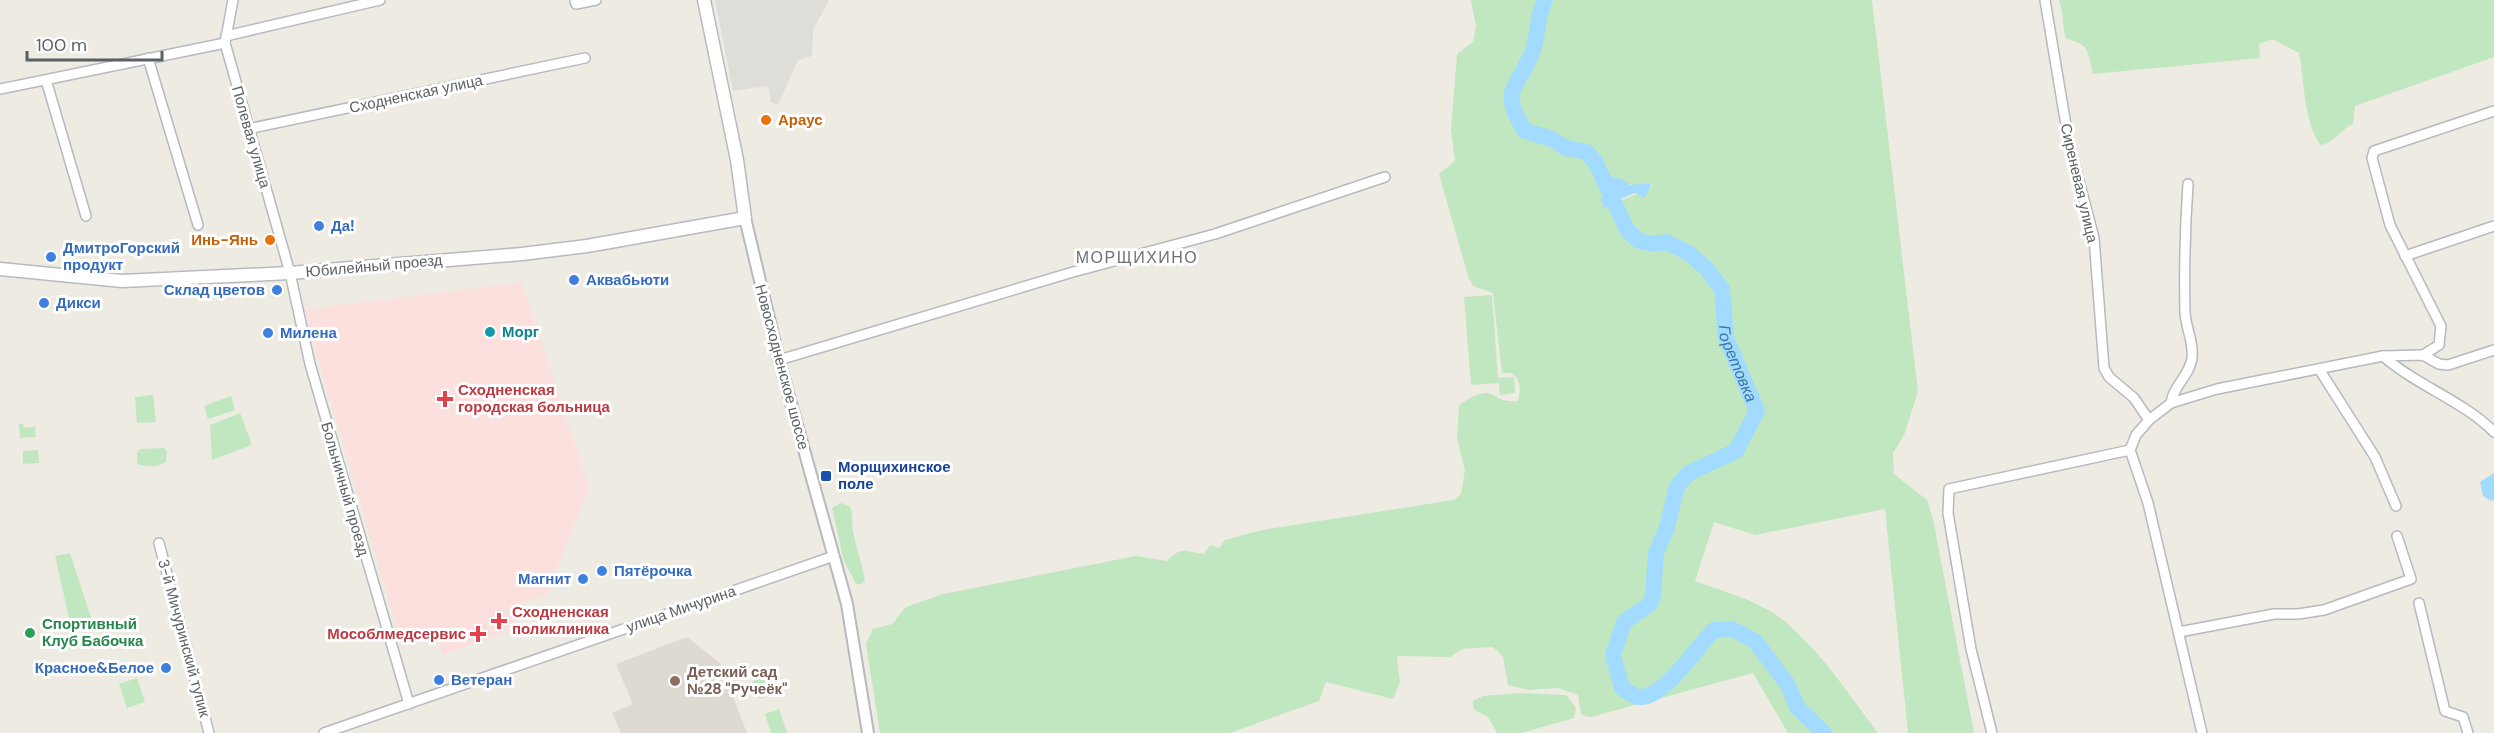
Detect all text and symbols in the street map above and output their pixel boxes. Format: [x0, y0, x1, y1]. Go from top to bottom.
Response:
scale bar [27, 24, 162, 62]
text: 100 m [36, 33, 87, 57]
street label: Сходненская улица [347, 70, 485, 118]
street label: Полевая улица [227, 84, 275, 191]
place label: Араус [778, 110, 823, 130]
marker: Араус [759, 113, 773, 127]
street label: Сиреневая улица [2056, 121, 2103, 245]
place label: Да! [331, 216, 355, 236]
marker: Да! [312, 219, 326, 233]
place label: Инь-Янь [191, 230, 258, 250]
marker: Инь-Янь [263, 233, 277, 247]
place label: ДмитроГорский продукт [63, 238, 180, 275]
district label: МОРЩИХИНО [1076, 247, 1198, 268]
marker: ДмитроГорский продукт [44, 250, 58, 264]
street label: Юбилейный проезд [305, 250, 443, 282]
place label: Аквабьюти [586, 270, 669, 290]
marker: Аквабьюти [567, 273, 581, 287]
place label: Склад цветов [164, 280, 265, 300]
street label: Новосходненское шоссе [750, 282, 814, 452]
marker: Склад цветов [270, 283, 284, 297]
place label: Дикси [56, 293, 101, 313]
marker: Дикси [37, 296, 51, 310]
place label: Морг [502, 322, 539, 342]
place label: Милена [280, 323, 337, 343]
water label: Горетовка [1714, 324, 1762, 405]
marker: Морг [483, 325, 497, 339]
marker: Милена [261, 326, 275, 340]
place label: Сходненская городская больница [458, 380, 611, 417]
marker: Сходненская городская больница [436, 390, 454, 408]
street label: Больничный проезд [316, 420, 374, 559]
place label: Морщихинское поле [838, 457, 950, 494]
marker: Морщихинское поле [819, 469, 833, 483]
street label: 3-й Мичуринский тупик [153, 557, 215, 720]
place label: Пятёрочка [614, 561, 692, 581]
marker: Пятёрочка [595, 564, 609, 578]
place label: Магнит [518, 569, 571, 589]
marker: Магнит [576, 572, 590, 586]
street label: улица Мичурина [624, 581, 739, 637]
place label: Сходненская поликлиника [512, 602, 610, 639]
marker: Сходненская поликлиника [490, 612, 508, 630]
place label: Спортивный Клуб Бабочка [42, 614, 144, 651]
place label: Мособлмедсервис [327, 624, 466, 644]
marker: Спортивный Клуб Бабочка [23, 626, 37, 640]
marker: Мособлмедсервис [471, 627, 485, 641]
place label: Красное&Белое [35, 658, 154, 678]
marker: Красное&Белое [159, 661, 173, 675]
place label: Детский сад №28 "Ручеёк" [687, 662, 788, 699]
place label: Ветеран [451, 670, 512, 690]
marker: Ветеран [432, 673, 446, 687]
marker: Детский сад №28 "Ручеёк" [668, 674, 682, 688]

